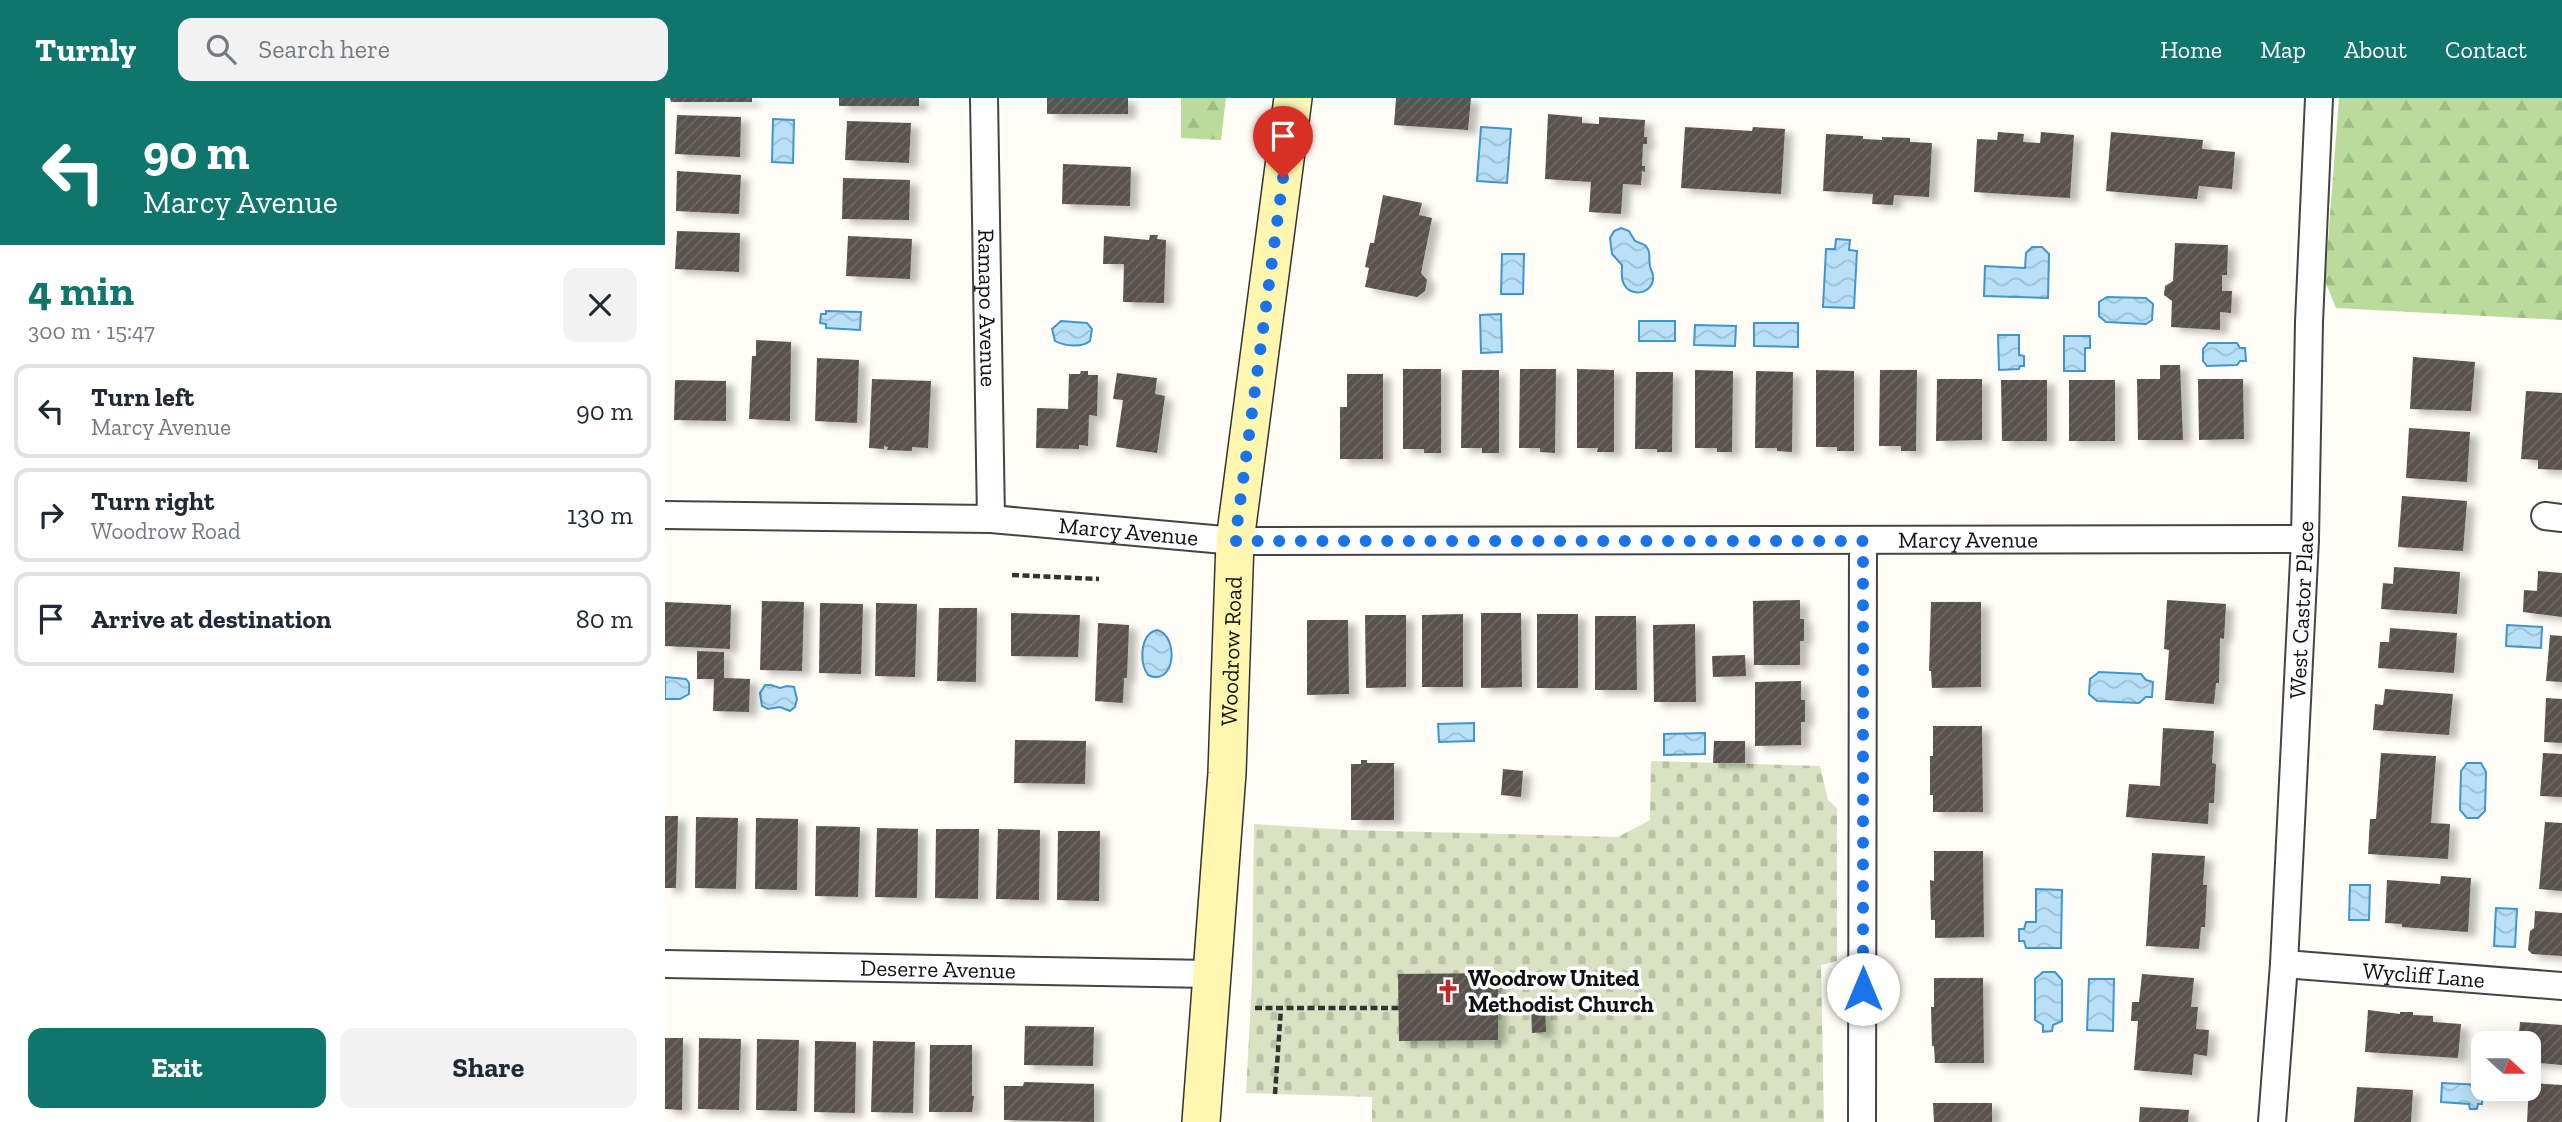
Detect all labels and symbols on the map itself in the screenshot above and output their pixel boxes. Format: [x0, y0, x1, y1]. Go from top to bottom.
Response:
pin [1253, 106, 1313, 178]
street label: Ramapo Avenue [972, 229, 1003, 387]
street label: Marcy Avenue [1057, 511, 1199, 552]
street label: West Castor Place [2283, 521, 2319, 699]
street label: Marcy Avenue [1898, 525, 2038, 554]
street label: Woodrow Road [1215, 575, 1248, 726]
position arrow [1826, 952, 1900, 1026]
street label: Deserre Avenue [860, 954, 1016, 984]
street label: Wycliff Lane [2361, 956, 2486, 994]
place label: Woodrow United Methodist Church [1468, 964, 1655, 1018]
church icon: Woodrow United Methodist Church [1434, 977, 1462, 1005]
north arrow [2471, 1031, 2541, 1101]

